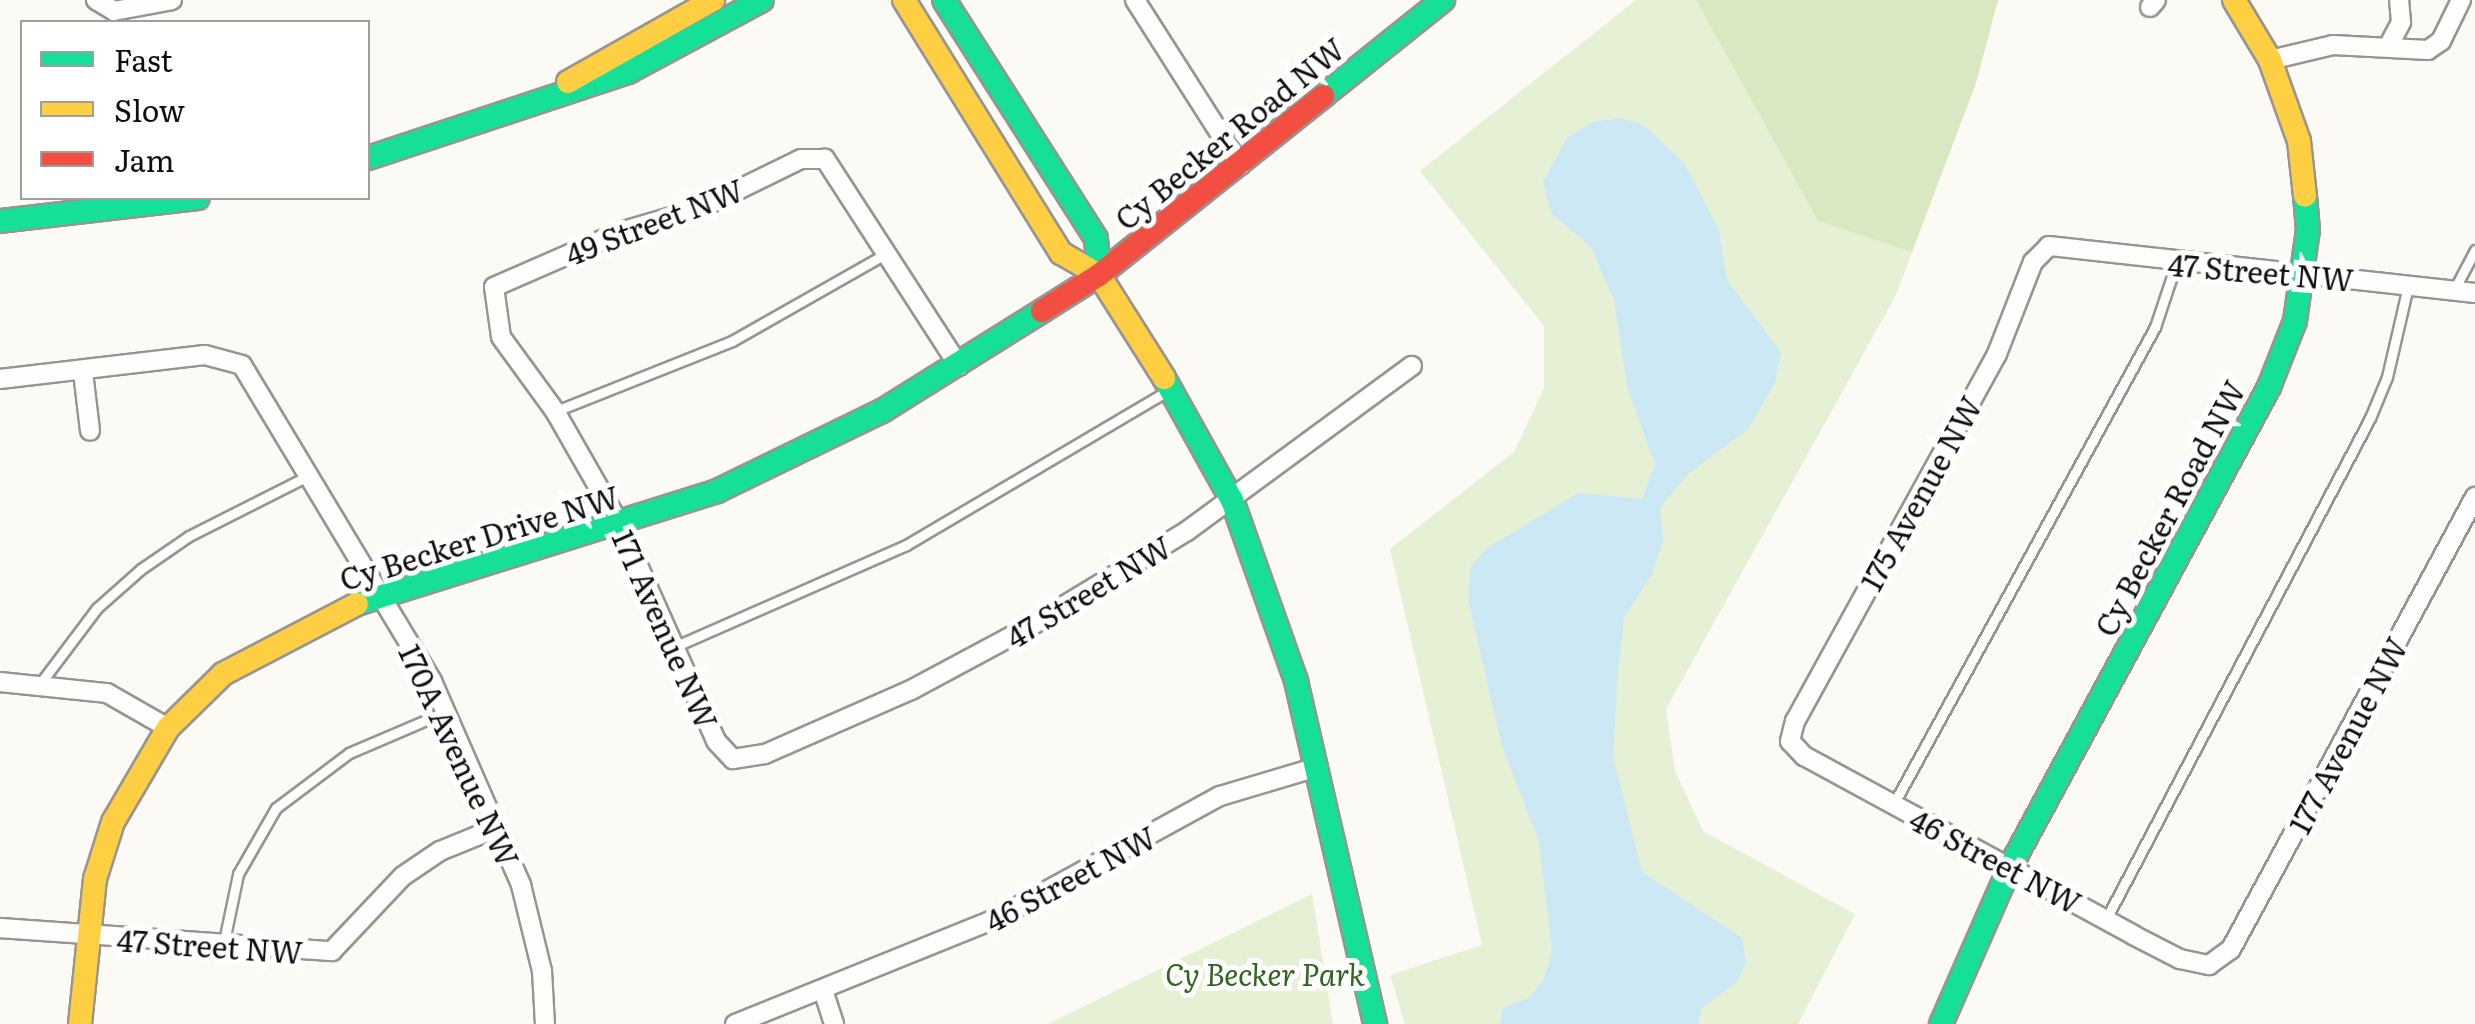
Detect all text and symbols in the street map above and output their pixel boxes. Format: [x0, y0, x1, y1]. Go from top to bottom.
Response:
legend [20, 20, 370, 200]
street label: Cy Becker Road NW [1107, 30, 1351, 236]
text: Fast [114, 37, 173, 81]
text: Slow [114, 87, 185, 131]
text: Jam [114, 137, 174, 181]
street label: 49 Street NW [560, 171, 748, 271]
street label: 47 Street NW [2167, 245, 2355, 297]
street label: Cy Becker Road NW [2086, 374, 2252, 642]
street label: 175 Avenue NW [1852, 390, 1988, 596]
street label: Cy Becker Drive NW [335, 477, 623, 597]
street label: 171 Avenue NW [606, 524, 726, 734]
street label: 47 Street NW [999, 528, 1177, 654]
street label: 177 Avenue NW [2280, 631, 2414, 839]
street label: 170A Avenue NW [393, 638, 527, 872]
street label: 46 Street NW [1904, 800, 2088, 920]
street label: 46 Street NW [978, 818, 1162, 938]
street label: 47 Street NW [116, 921, 304, 969]
park label: Cy Becker Park [1165, 955, 1365, 991]

